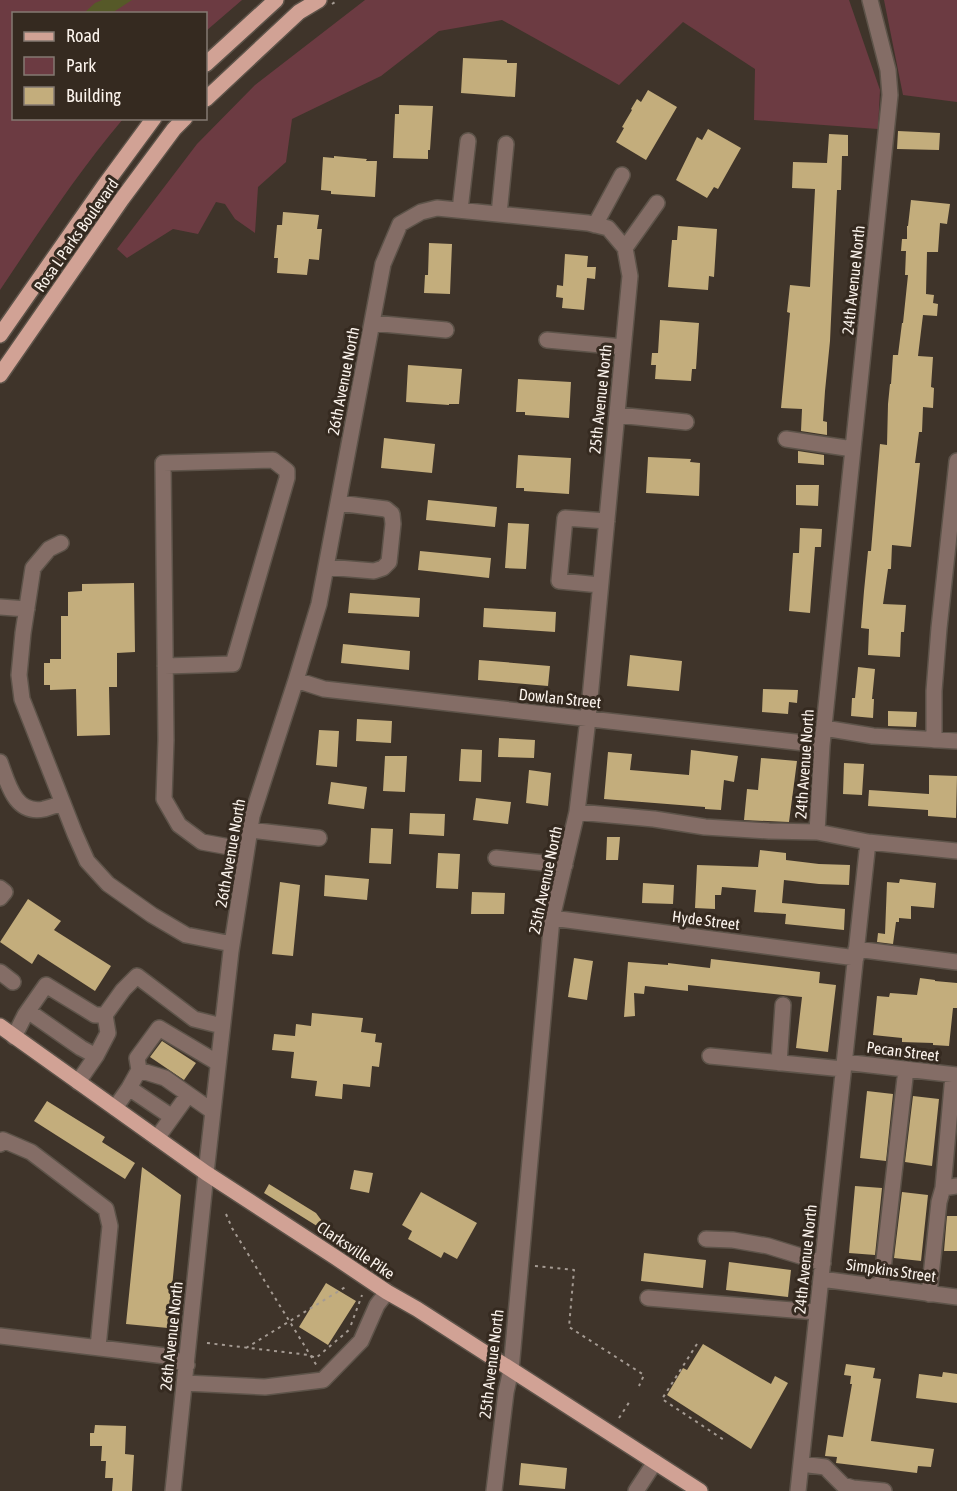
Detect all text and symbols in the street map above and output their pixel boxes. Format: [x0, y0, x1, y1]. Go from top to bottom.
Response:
legend [12, 12, 207, 120]
text: Road [66, 25, 100, 46]
text: Park [66, 55, 96, 76]
text: Building [66, 85, 121, 106]
street label: Rosa L Parks Boulevard [30, 175, 122, 295]
street label: 24th Avenue North [838, 224, 868, 336]
street label: 26th Avenue North [324, 325, 362, 437]
street label: 25th Avenue North [585, 343, 615, 455]
street label: Dowlan Street [518, 685, 602, 711]
street label: 24th Avenue North [791, 709, 817, 819]
street label: 26th Avenue North [212, 797, 248, 909]
street label: 25th Avenue North [525, 824, 565, 936]
street label: Hyde Street [671, 907, 741, 934]
street label: Pecan Street [866, 1038, 941, 1064]
street label: 24th Avenue North [790, 1203, 820, 1315]
street label: Clarksville Pike [314, 1218, 398, 1282]
street label: Simpkins Street [845, 1255, 937, 1286]
street label: 26th Avenue North [156, 1280, 186, 1392]
street label: 25th Avenue North [475, 1308, 507, 1420]

